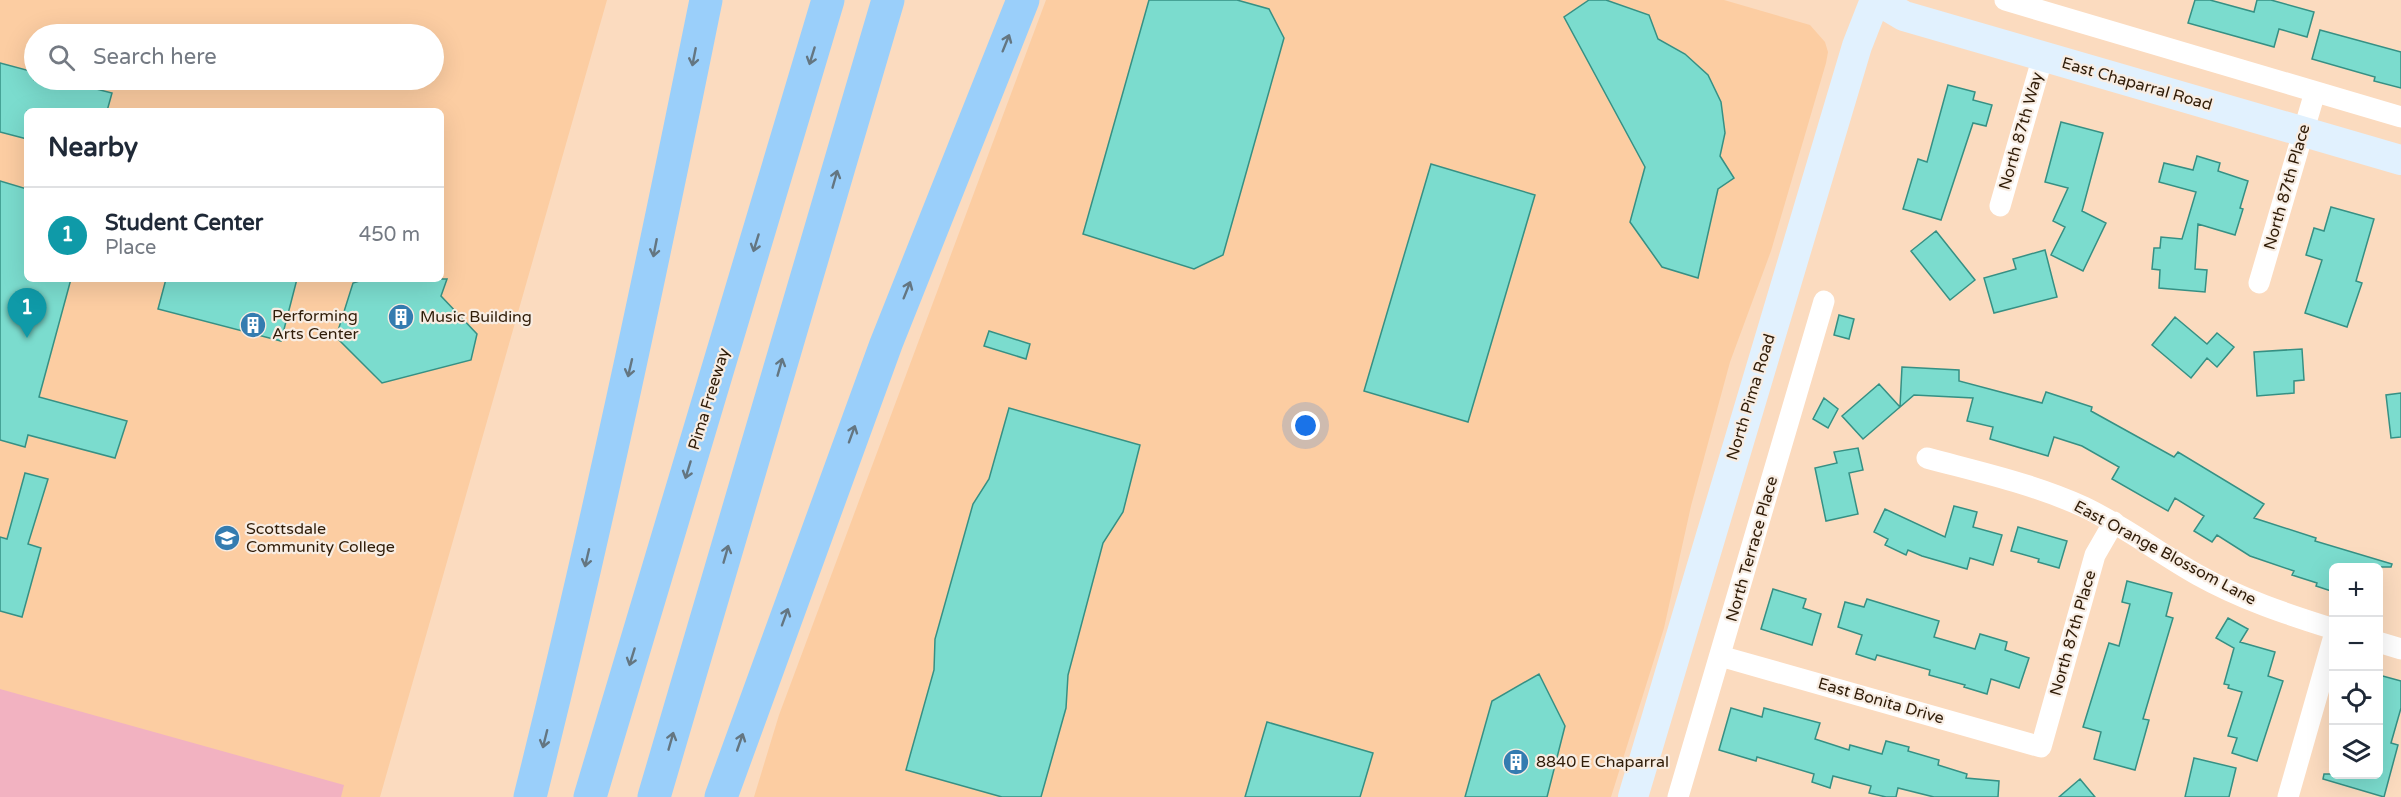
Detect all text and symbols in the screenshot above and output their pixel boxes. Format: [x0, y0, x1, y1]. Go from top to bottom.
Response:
search box [24, 24, 444, 90]
one-way arrow [1001, 35, 1012, 53]
icon: search [45, 41, 78, 74]
text: Search here [93, 44, 217, 70]
one-way arrow [806, 46, 817, 65]
one-way arrow [688, 47, 699, 67]
street label: East Chaparral Road [2059, 53, 2215, 115]
street label: North 87th Way [1995, 69, 2047, 192]
street label: North 87th Place [2260, 122, 2314, 252]
text: Nearby [48, 132, 138, 163]
one-way arrow [830, 170, 841, 189]
text: Student Center [105, 210, 263, 236]
text: 1 [61, 223, 74, 247]
text: 450 m [359, 223, 420, 247]
one-way arrow [750, 233, 761, 252]
text: Place [105, 236, 156, 260]
one-way arrow [649, 239, 661, 258]
one-way arrow [903, 281, 914, 300]
pin: 1 [8, 288, 46, 338]
building icon: Music Building [386, 302, 416, 332]
place label: Performing Arts Center [272, 306, 359, 344]
place label: Music Building [420, 307, 532, 327]
building icon: Performing Arts Center [238, 310, 268, 340]
street label: North Pima Road [1722, 331, 1780, 463]
street label: Pima Freeway [684, 345, 734, 452]
one-way arrow [775, 357, 786, 376]
one-way arrow [624, 358, 635, 377]
your location [1291, 411, 1320, 440]
one-way arrow [848, 426, 859, 444]
one-way arrow [682, 460, 693, 479]
street label: North Terrace Place [1722, 474, 1782, 624]
street label: East Orange Blossom Lane [2070, 496, 2260, 610]
place label: Scottsdale Community College [246, 519, 395, 557]
school or university icon: Scottsdale Community College [212, 523, 242, 553]
one-way arrow [720, 545, 732, 564]
one-way arrow [581, 548, 592, 567]
map controls [2329, 563, 2383, 779]
button: + [2329, 563, 2383, 617]
street label: North 87th Place [2046, 568, 2100, 698]
one-way arrow [780, 609, 791, 627]
button: − [2329, 617, 2383, 671]
one-way arrow [626, 647, 637, 666]
button: locate [2329, 671, 2383, 725]
street label: East Bonita Drive [1816, 673, 1946, 729]
button: layers [2329, 725, 2383, 779]
one-way arrow [538, 730, 550, 749]
one-way arrow [666, 732, 677, 751]
one-way arrow [736, 733, 747, 752]
building icon: 8840 E Chaparral [1501, 747, 1531, 777]
place label: 8840 E Chaparral [1536, 752, 1669, 772]

